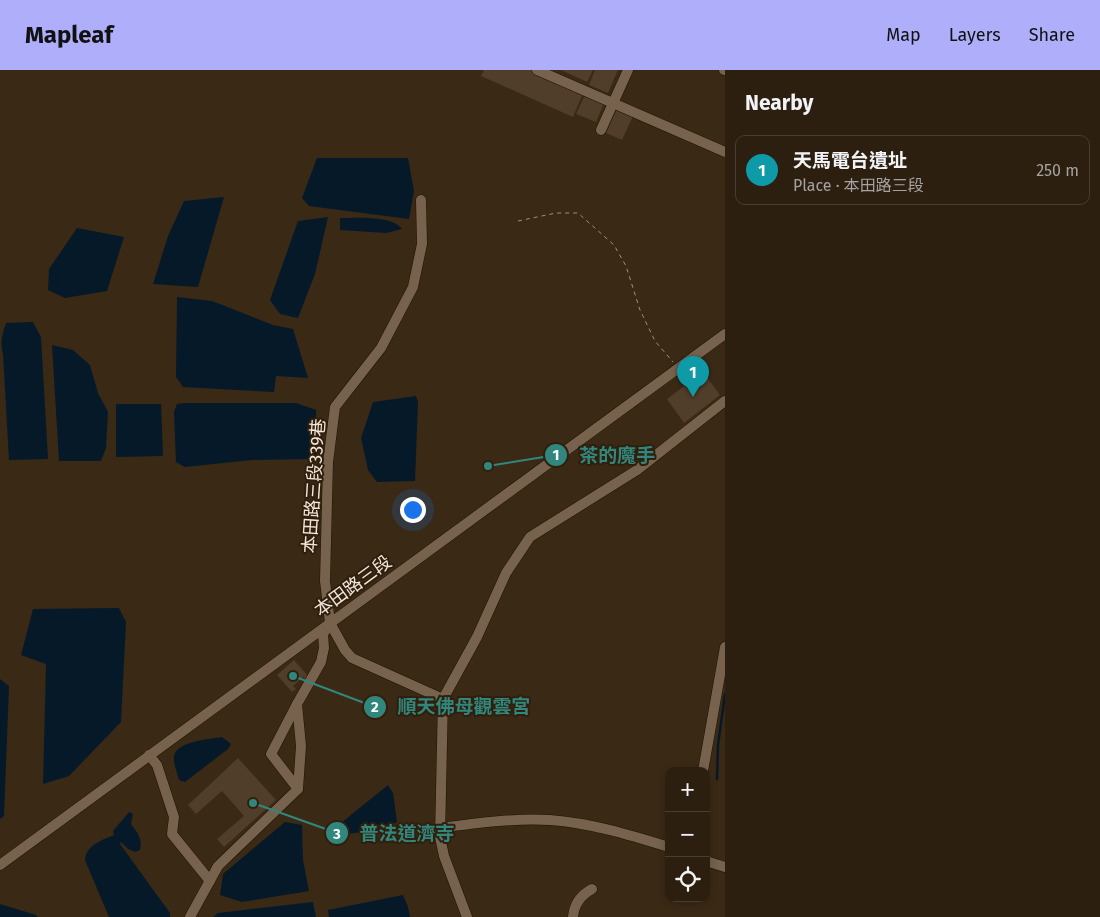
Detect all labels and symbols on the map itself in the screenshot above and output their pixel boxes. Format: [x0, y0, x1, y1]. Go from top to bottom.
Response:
pin: 1 [677, 356, 709, 397]
street label: 本田路三段339巷 [298, 418, 330, 554]
callout: 茶的魔手 [544, 438, 665, 472]
text: 茶的魔手 [579, 444, 655, 467]
text: 1 [553, 446, 559, 464]
your location [400, 497, 426, 523]
street label: 本田路三段 [310, 551, 396, 621]
callout: 順天佛母觀雲宮 [362, 690, 540, 724]
text: 順天佛母觀雲宮 [397, 695, 531, 718]
text: 2 [371, 698, 379, 716]
callout: 普法道濟寺 [325, 816, 465, 850]
text: 普法道濟寺 [359, 822, 455, 845]
text: 3 [332, 825, 341, 843]

